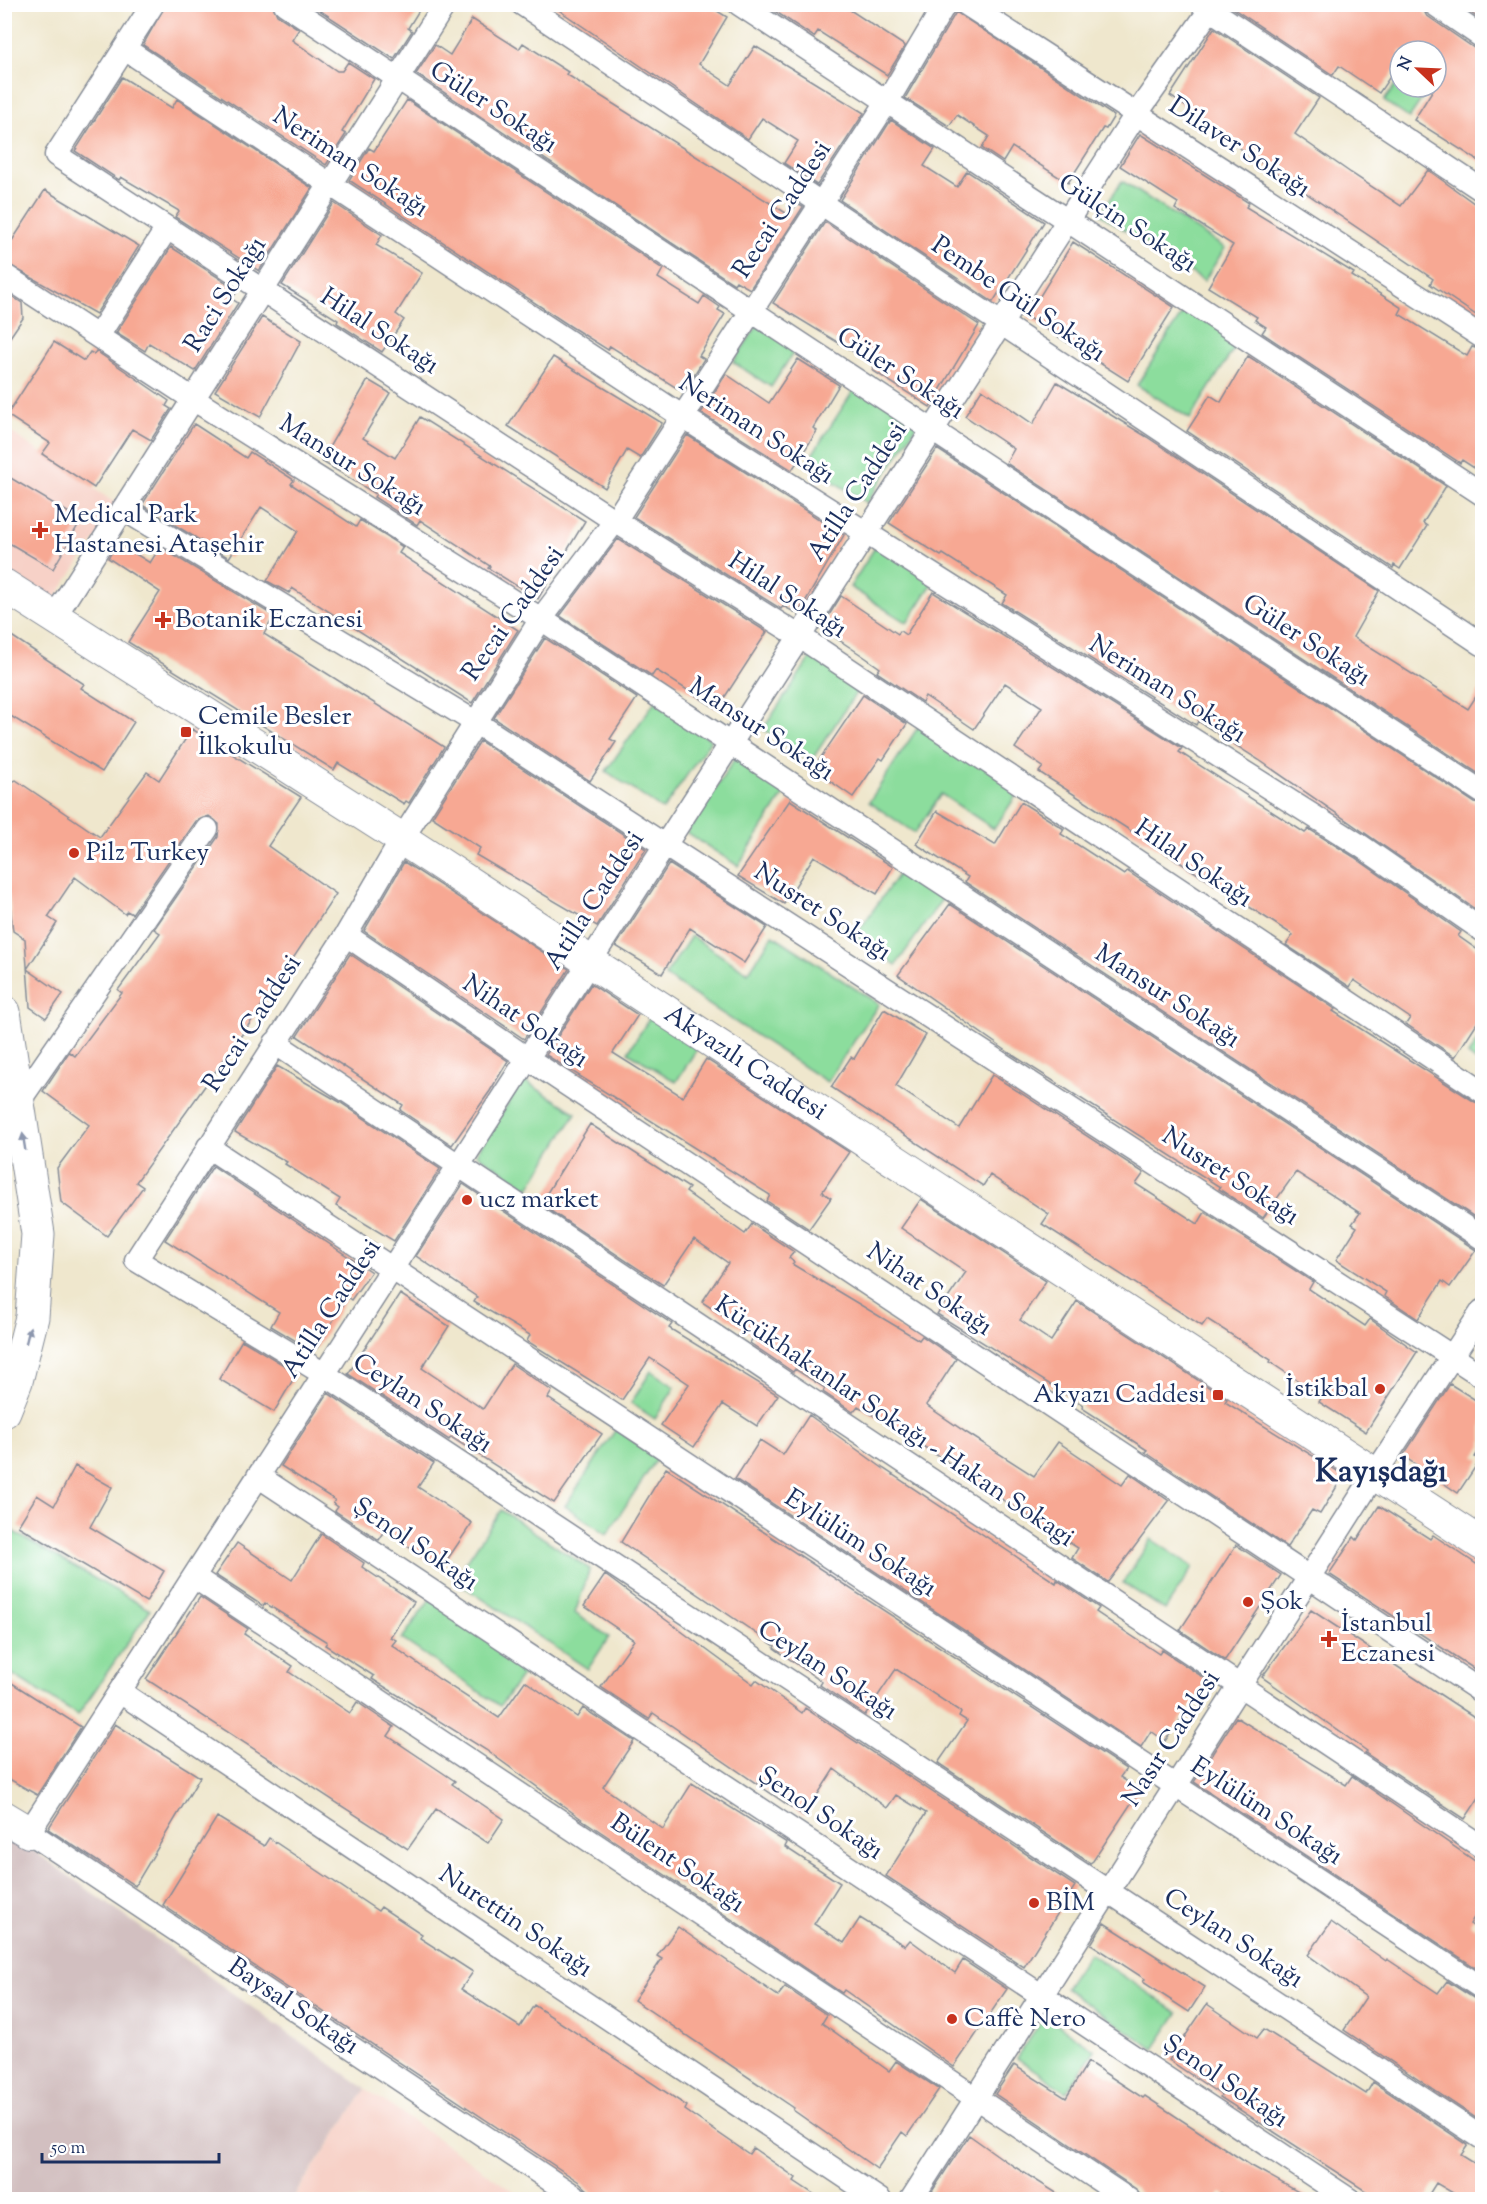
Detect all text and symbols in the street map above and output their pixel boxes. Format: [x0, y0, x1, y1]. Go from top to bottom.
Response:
north arrow [1388, 39, 1448, 99]
street label: Güler Sokağı [422, 53, 564, 163]
text: N [1393, 54, 1420, 74]
street label: Dilaver Sokağı [1161, 88, 1317, 208]
street label: Neriman Sokağı [265, 99, 435, 227]
street label: Recai Caddesi [725, 134, 841, 286]
street label: Gülçin Sokağı [1050, 165, 1204, 283]
street label: Pembe Gül Sokağı [923, 228, 1113, 372]
street label: Raci Sokağı [176, 230, 276, 360]
street label: Hilal Sokağı [312, 280, 446, 384]
street label: Güler Sokağı [829, 319, 971, 429]
street label: Neriman Sokağı [671, 366, 841, 494]
street label: Mansur Sokağı [271, 406, 433, 526]
street label: Atilla Caddesi [799, 415, 917, 569]
place label: Medical Park Hastanesi Ataşehir [54, 497, 264, 564]
marker: Medical Park Hastanesi Ataşehir [31, 521, 49, 539]
street label: Recai Caddesi [454, 539, 574, 689]
street label: Hilal Sokağı [720, 544, 854, 648]
street label: Güler Sokağı [1235, 586, 1377, 696]
place label: Botanik Eczanesi [175, 602, 363, 639]
marker: Botanik Eczanesi [156, 613, 170, 627]
street label: Neriman Sokağı [1081, 627, 1253, 753]
street label: Mansur Sokağı [681, 669, 841, 791]
place label: Cemile Besler İlkokulu [198, 699, 352, 766]
marker: Cemile Besler İlkokulu [179, 725, 193, 739]
street label: Hilal Sokağı [1127, 811, 1259, 917]
street label: Atilla Caddesi [536, 824, 654, 978]
place label: Pilz Turkey [86, 835, 209, 872]
marker: Pilz Turkey [67, 846, 81, 860]
street label: Nusret Sokağı [746, 855, 898, 971]
street label: Mansur Sokağı [1087, 936, 1247, 1058]
street label: Recai Caddesi [195, 948, 311, 1100]
street label: Nihat Sokağı [455, 966, 595, 1078]
street label: Akyazılı Caddesi [656, 996, 834, 1130]
street label: Nusret Sokağı [1154, 1119, 1306, 1235]
one-way arrow [19, 1133, 28, 1152]
place label: ucz market [479, 1182, 599, 1219]
marker: ucz market [460, 1193, 474, 1207]
street label: Atilla Caddesi [273, 1232, 391, 1386]
street label: Nihat Sokağı [859, 1234, 999, 1346]
street label: Küçükhakanlar Sokağı - Hakan Sokagi [707, 1287, 1081, 1557]
one-way arrow [23, 1326, 33, 1345]
street label: Ceylan Sokağı [345, 1345, 499, 1463]
place label: İstikbal [1286, 1371, 1368, 1408]
place label: Akyazı Caddesi [1033, 1377, 1206, 1414]
marker: İstikbal [1373, 1382, 1387, 1396]
marker: Akyazı Caddesi [1211, 1388, 1225, 1402]
district label: Kayışdağı [1315, 1450, 1447, 1496]
street label: Eylülüm Sokağı [777, 1481, 943, 1607]
street label: Şenol Sokağı [345, 1489, 485, 1601]
place label: Şok [1260, 1584, 1304, 1621]
marker: Şok [1241, 1595, 1255, 1609]
place label: İstanbul Eczanesi [1341, 1606, 1435, 1673]
street label: Ceylan Sokağı [750, 1612, 904, 1730]
marker: İstanbul Eczanesi [1322, 1632, 1336, 1646]
street label: Nasır Caddesi [1114, 1663, 1230, 1815]
street label: Eylülüm Sokağı [1183, 1749, 1349, 1875]
street label: Şenol Sokağı [750, 1758, 890, 1870]
street label: Bülent Sokağı [602, 1805, 752, 1923]
street label: Nurettin Sokağı [431, 1857, 599, 1987]
street label: Ceylan Sokağı [1156, 1880, 1310, 1998]
place label: BİM [1046, 1885, 1095, 1922]
marker: BİM [1027, 1896, 1041, 1910]
street label: Baysal Sokağı [220, 1949, 366, 2065]
place label: Caffè Nero [964, 2001, 1086, 2038]
marker: Caffè Nero [945, 2012, 959, 2026]
street label: Şenol Sokağı [1155, 2026, 1295, 2138]
scale bar [42, 2126, 219, 2164]
text: 50 m [50, 2136, 86, 2162]

